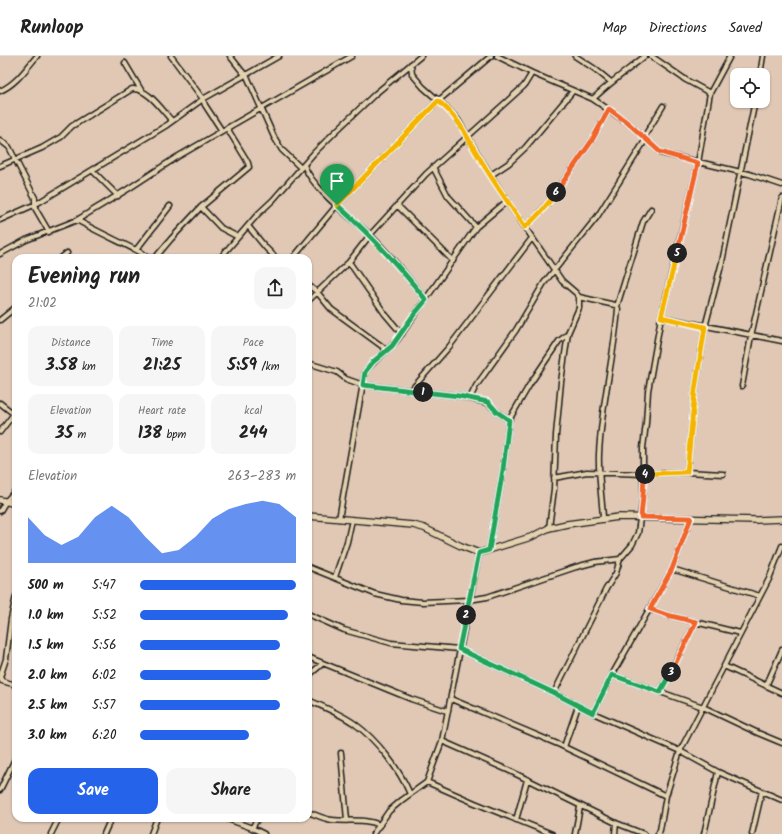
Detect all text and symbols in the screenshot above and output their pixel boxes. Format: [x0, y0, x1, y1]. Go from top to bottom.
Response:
text: Runloop [20, 13, 84, 43]
text: Map [602, 17, 627, 39]
text: Directions [649, 17, 707, 39]
text: Saved [729, 17, 762, 39]
map controls [730, 68, 770, 108]
button: locate [730, 68, 770, 108]
pin [320, 164, 354, 205]
icon: arrive [326, 170, 348, 192]
pin: 6 [546, 182, 566, 202]
text: 6 [553, 183, 559, 201]
pin: 5 [667, 243, 687, 263]
text: 5 [674, 244, 680, 262]
text: Evening run [28, 260, 140, 295]
button: share [254, 267, 296, 309]
text: 21:02 [28, 293, 57, 314]
text: Distance [51, 334, 90, 352]
text: Time [151, 334, 173, 352]
text: Pace [243, 334, 264, 352]
text: 3.58 [46, 352, 77, 379]
text: 21:25 [143, 352, 181, 379]
text: 5:59 [227, 352, 257, 379]
text: km [77, 358, 96, 376]
text: /km [257, 358, 279, 376]
pin: 1 [413, 382, 433, 402]
text: 1 [421, 383, 425, 401]
text: Elevation [50, 402, 91, 420]
text: Heart rate [138, 402, 186, 420]
text: kcal [244, 402, 262, 420]
text: 35 [55, 420, 73, 447]
text: 138 [138, 420, 162, 447]
text: 244 [239, 420, 268, 447]
text: m [73, 426, 86, 444]
text: bpm [162, 426, 186, 444]
pin: 4 [635, 464, 655, 484]
text: 4 [642, 465, 648, 483]
text: Elevation [28, 466, 77, 487]
text: 263–283 m [228, 466, 296, 487]
text: 500 m [28, 575, 64, 596]
text: 5:47 [92, 575, 115, 596]
text: 1.0 km [28, 605, 64, 626]
text: 5:52 [92, 605, 117, 626]
pin: 2 [456, 605, 476, 625]
text: 2 [463, 606, 469, 624]
text: 1.5 km [28, 635, 64, 656]
text: 5:56 [92, 635, 116, 656]
pin: 3 [661, 662, 681, 682]
text: 3 [668, 663, 674, 681]
text: 2.0 km [28, 665, 67, 686]
text: 6:02 [92, 665, 116, 686]
text: 2.5 km [28, 695, 67, 716]
text: 5:57 [92, 695, 115, 716]
text: 3.0 km [28, 725, 67, 746]
text: 6:20 [92, 725, 116, 746]
button: Save [28, 768, 158, 814]
button: Share [166, 768, 296, 814]

